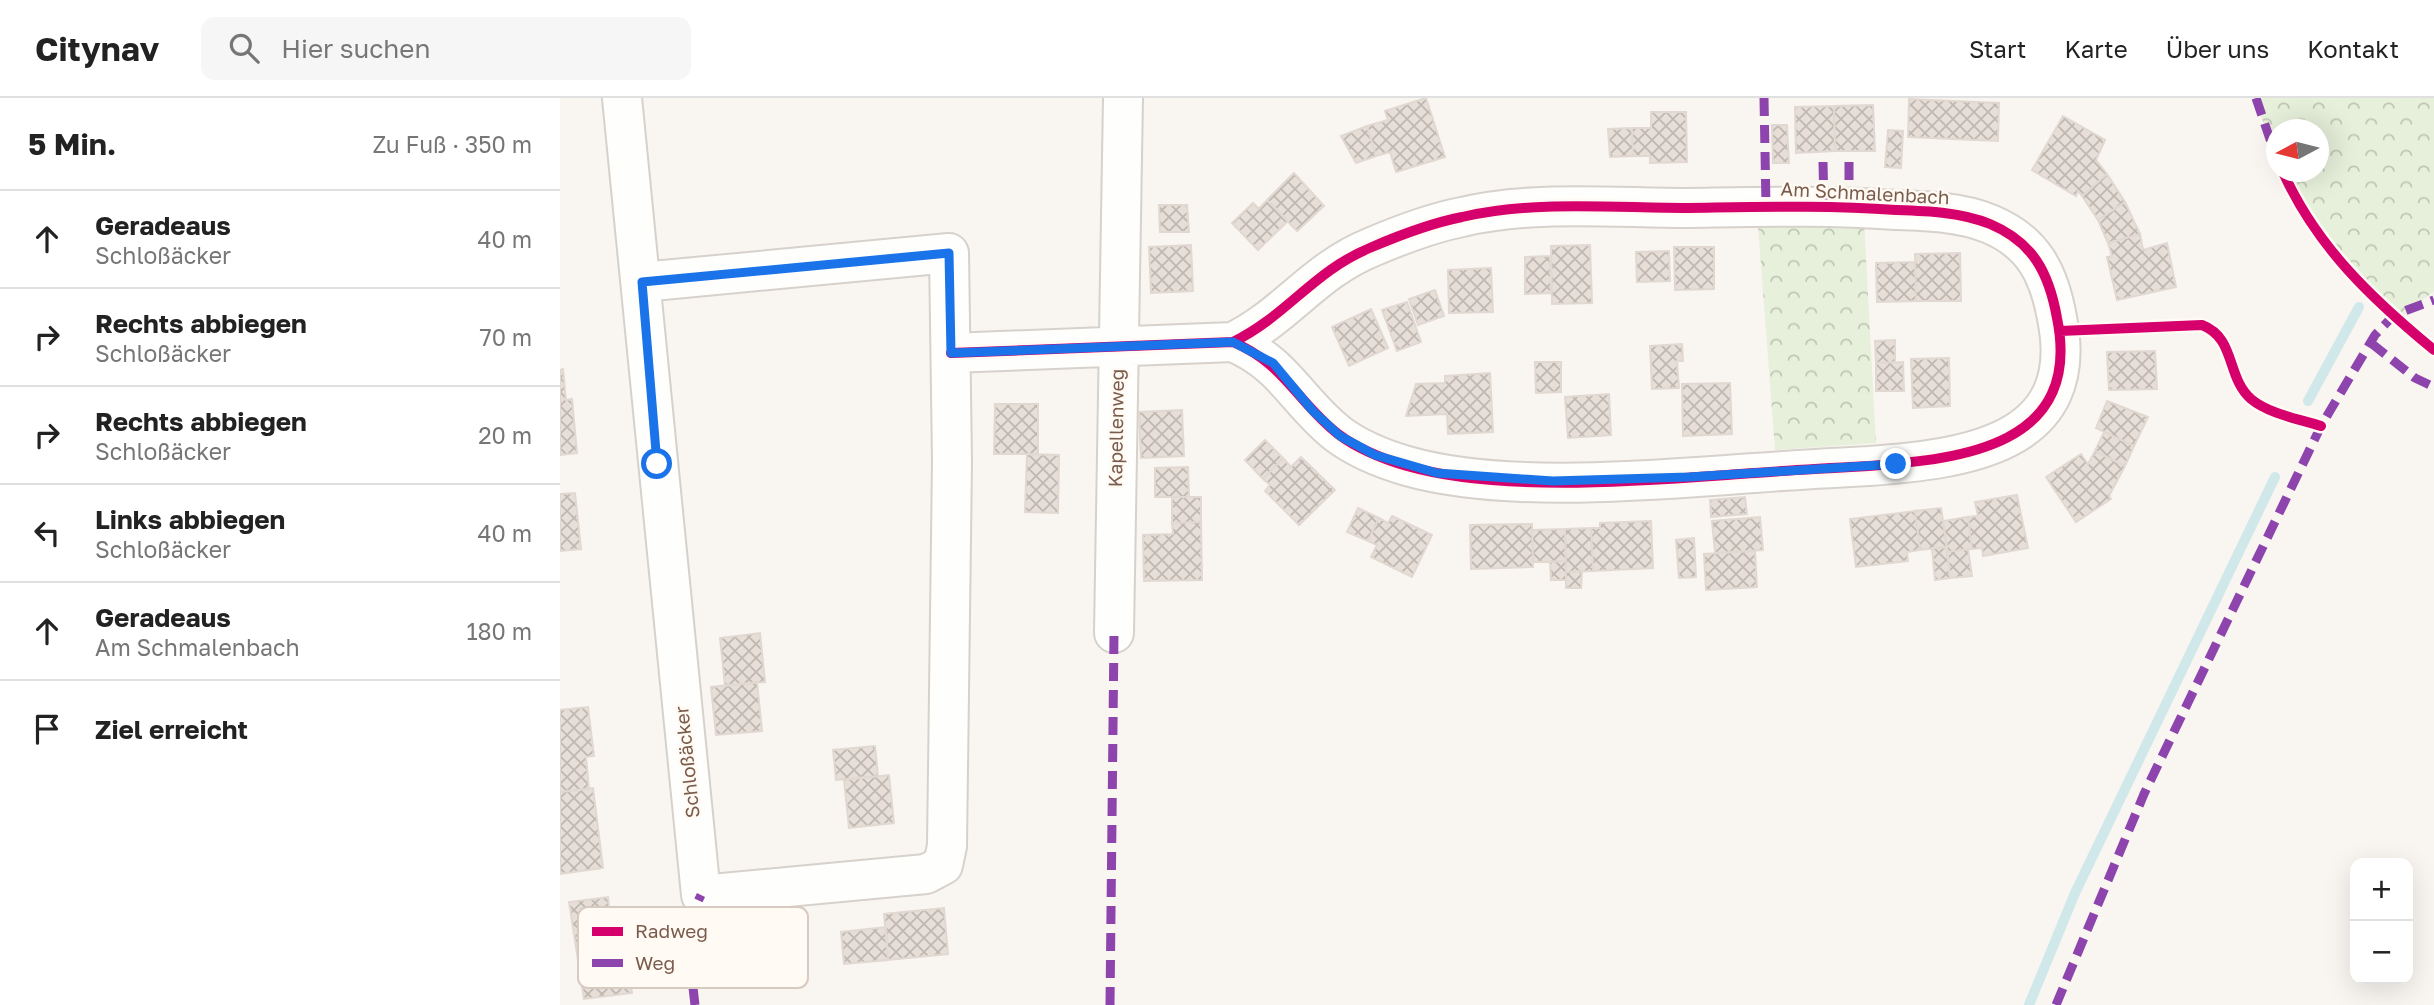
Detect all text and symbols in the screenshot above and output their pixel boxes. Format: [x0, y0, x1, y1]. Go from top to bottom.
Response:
search box [201, 17, 691, 80]
text: Citynav [35, 29, 159, 68]
icon: search [225, 29, 263, 67]
text: Hier suchen [281, 33, 430, 64]
text: Start [1969, 34, 2026, 63]
text: Karte [2064, 34, 2128, 63]
text: Über uns [2166, 34, 2269, 63]
text: Kontakt [2307, 34, 2399, 63]
north arrow [2266, 119, 2329, 182]
text: 5 Min. [28, 126, 116, 162]
text: Zu Fuß · 350 m [372, 130, 532, 158]
street label: Am Schmalenbach [1780, 177, 1950, 208]
text: Geradeaus [95, 210, 231, 241]
icon: ahead [28, 220, 66, 258]
text: 40 m [478, 225, 532, 253]
text: Schloßäcker [95, 241, 231, 269]
text: Rechts abbiegen [95, 308, 307, 339]
icon: right [28, 318, 66, 356]
text: 70 m [479, 323, 532, 351]
text: Schloßäcker [95, 339, 231, 367]
street label: Kapellenweg [1103, 368, 1128, 488]
text: Rechts abbiegen [95, 406, 307, 437]
icon: right [28, 416, 66, 454]
text: 20 m [478, 421, 532, 449]
text: Schloßäcker [95, 437, 231, 465]
route start [641, 448, 672, 479]
route end [1880, 448, 1911, 479]
text: Links abbiegen [95, 504, 285, 535]
icon: left [28, 514, 66, 552]
text: 40 m [478, 519, 532, 547]
text: Schloßäcker [95, 535, 231, 563]
text: Geradeaus [95, 602, 231, 633]
icon: ahead [28, 612, 66, 650]
text: 180 m [466, 617, 532, 645]
text: Am Schmalenbach [95, 633, 300, 661]
street label: Schloßäcker [669, 704, 704, 819]
icon: arrive [28, 710, 66, 748]
text: Ziel erreicht [95, 714, 248, 745]
map controls [2350, 858, 2413, 984]
button: + [2350, 858, 2413, 921]
legend [578, 907, 808, 988]
text: Radweg [635, 919, 708, 942]
button: − [2350, 921, 2413, 984]
text: Weg [635, 951, 675, 974]

